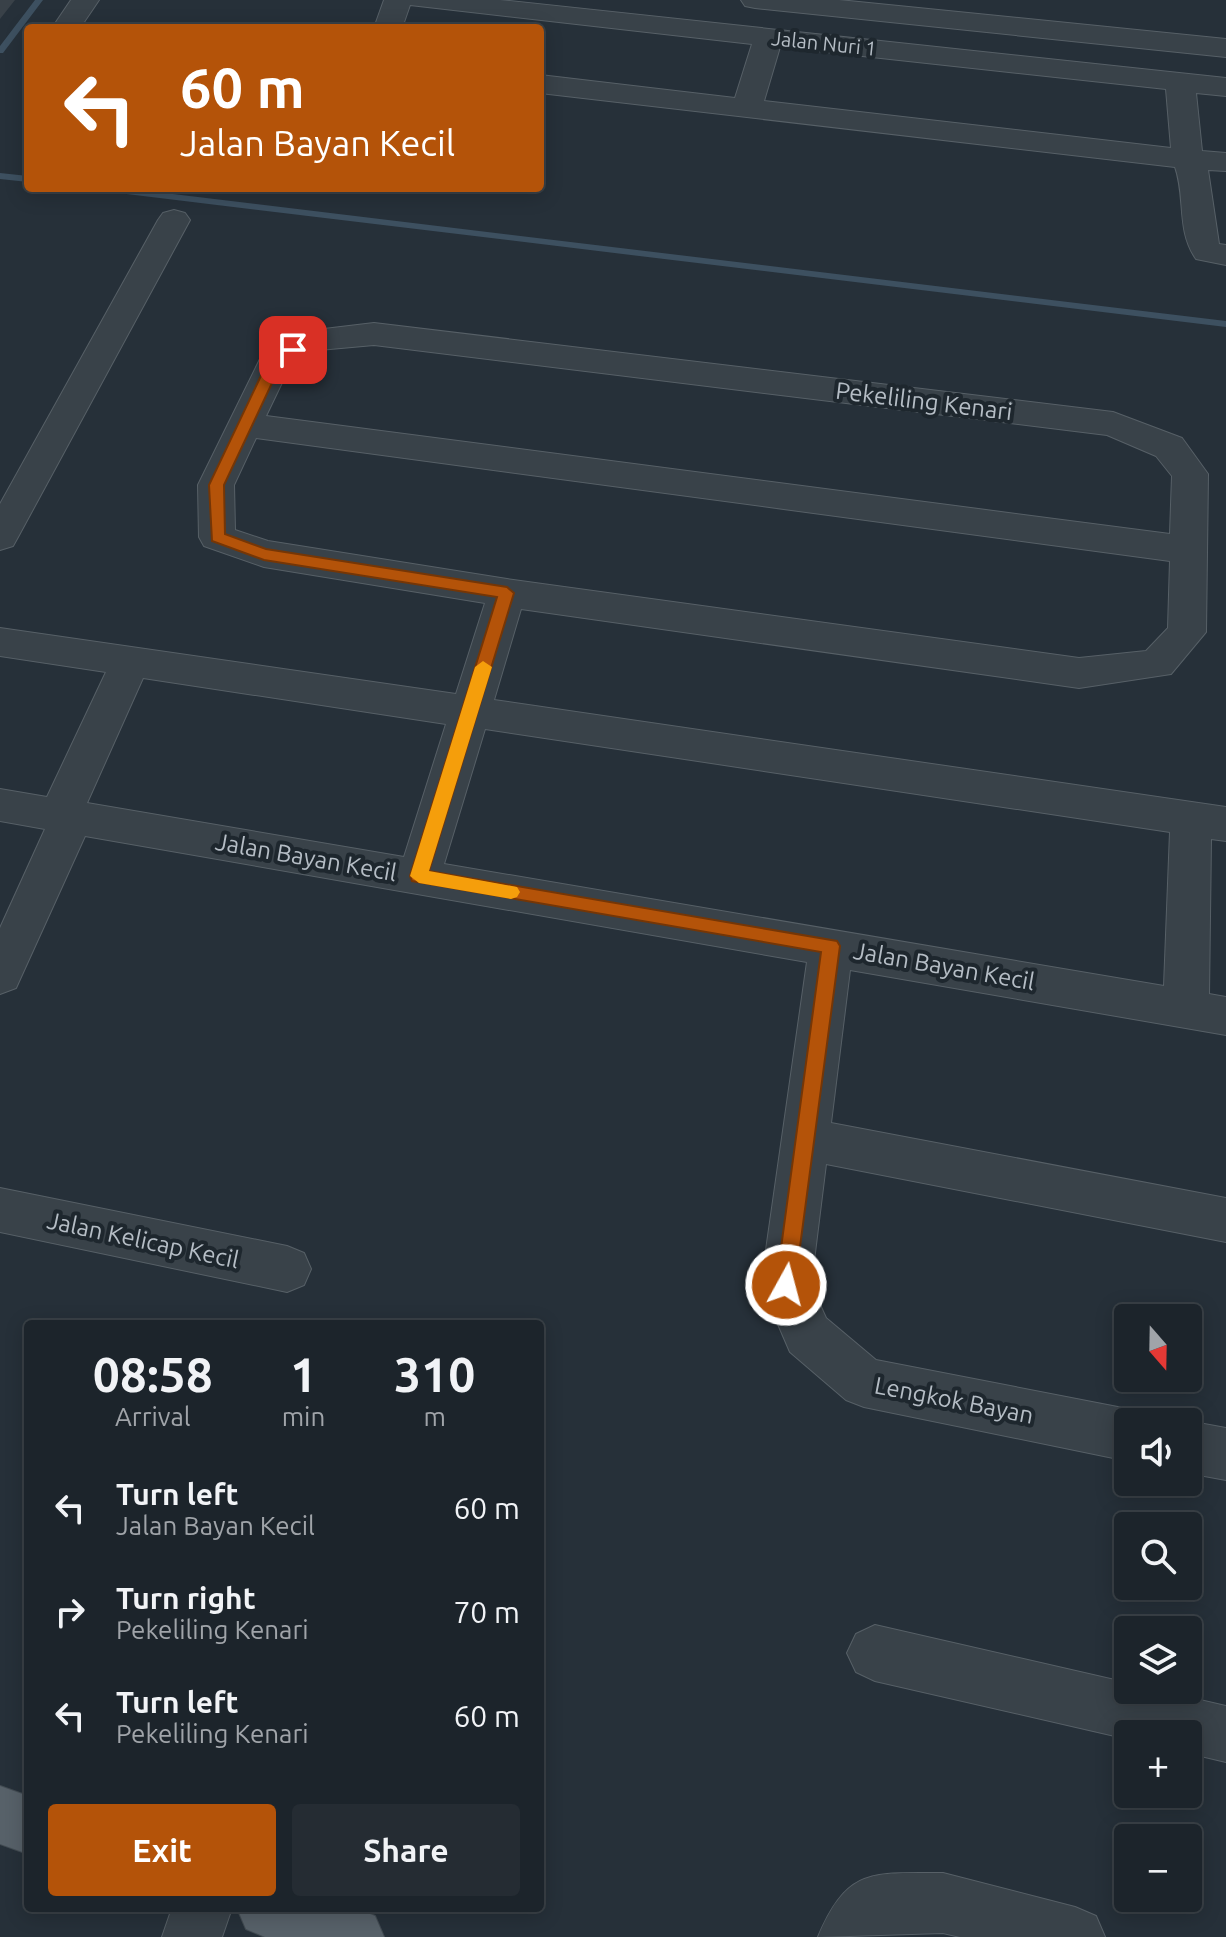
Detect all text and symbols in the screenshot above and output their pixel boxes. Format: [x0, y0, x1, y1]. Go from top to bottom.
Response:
street label: Jalan Nuri 1 [770, 26, 878, 60]
icon: left [48, 56, 152, 160]
text: 60 m [180, 56, 305, 119]
text: Jalan Bayan Kecil [180, 122, 455, 163]
pin [259, 316, 327, 384]
icon: arrive [271, 328, 315, 372]
street label: Pekeliling Kenari [834, 377, 1014, 425]
street label: Jalan Bayan Kecil [213, 828, 399, 886]
street label: Jalan Bayan Kecil [851, 937, 1037, 995]
street label: Jalan Kelicap Kecil [45, 1206, 241, 1274]
position arrow [744, 1243, 828, 1327]
north arrow [1114, 1304, 1202, 1392]
map controls [1114, 1304, 1202, 1912]
text: 08:58 [93, 1347, 213, 1401]
text: 1 [290, 1347, 317, 1401]
text: 310 [394, 1347, 475, 1401]
street label: Lengkok Bayan [872, 1371, 1036, 1429]
text: Arrival [115, 1402, 191, 1431]
text: min [282, 1402, 325, 1431]
text: m [423, 1402, 446, 1431]
button: sound [1114, 1408, 1202, 1496]
text: Turn left [116, 1477, 238, 1511]
icon: left [48, 1486, 92, 1530]
text: 60 m [453, 1491, 520, 1525]
text: Jalan Bayan Kecil [116, 1511, 315, 1540]
button: search [1114, 1512, 1202, 1600]
text: Turn right [116, 1581, 256, 1615]
icon: right [48, 1590, 92, 1634]
text: 70 m [453, 1595, 520, 1629]
text: Pekeliling Kenari [116, 1615, 309, 1644]
button: layers [1114, 1616, 1202, 1704]
text: Turn left [116, 1685, 238, 1719]
icon: left [48, 1694, 92, 1738]
text: 60 m [453, 1699, 520, 1733]
text: Pekeliling Kenari [116, 1719, 309, 1748]
button: + [1114, 1720, 1202, 1808]
button: Exit [48, 1804, 276, 1896]
button: Share [292, 1804, 520, 1896]
button: − [1114, 1824, 1202, 1912]

